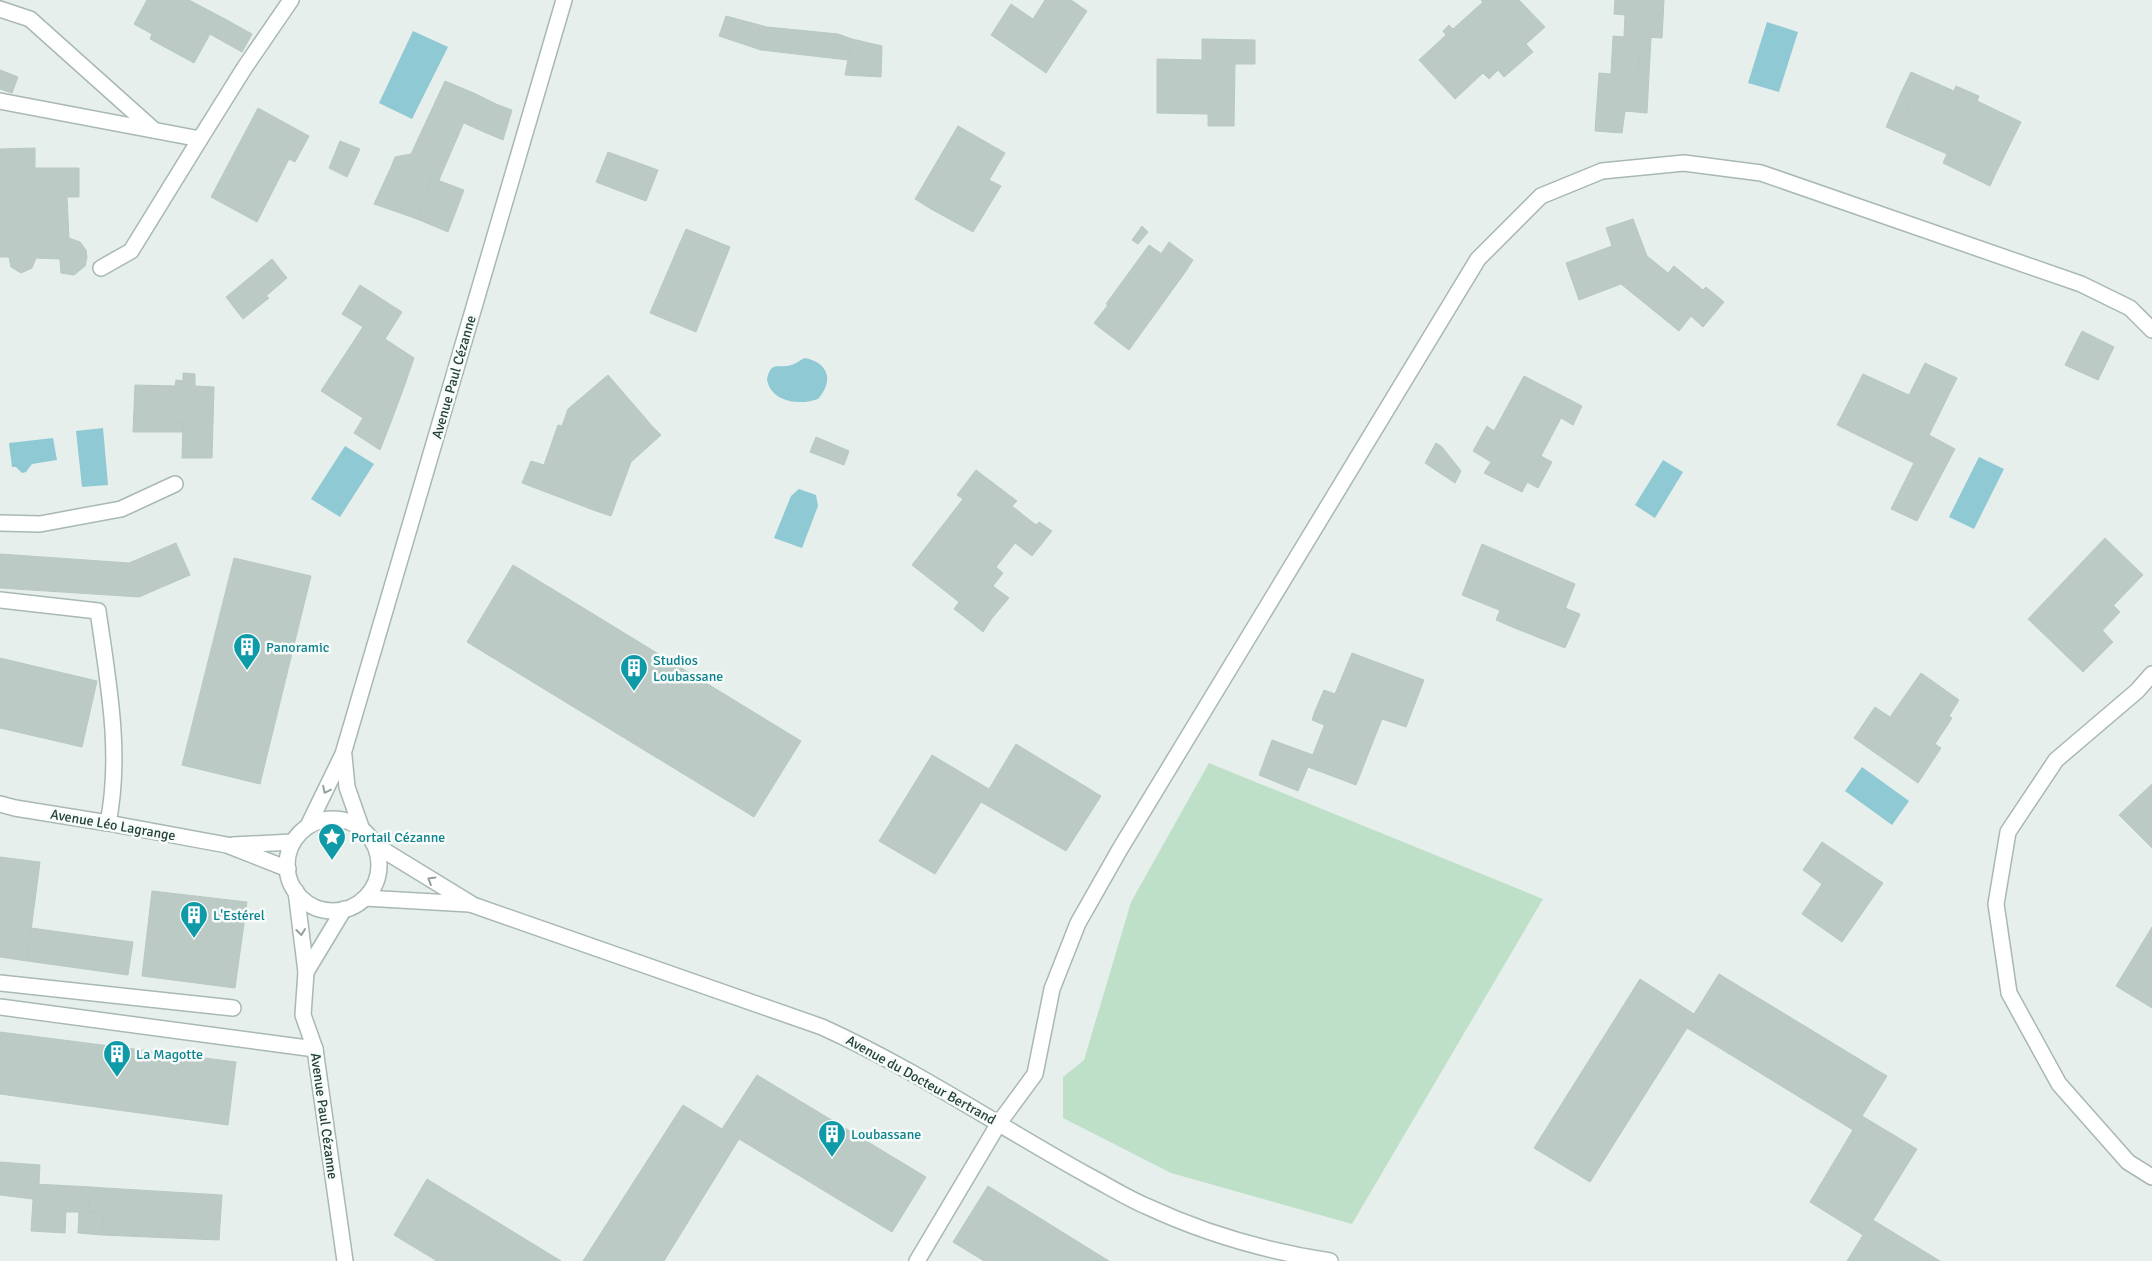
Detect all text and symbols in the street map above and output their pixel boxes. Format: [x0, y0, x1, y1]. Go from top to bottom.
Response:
street label: Avenue Paul Cézanne [428, 313, 480, 441]
building icon: Panoramic [232, 632, 262, 671]
place label: Panoramic [266, 639, 330, 656]
place label: Studios Loubassane [653, 652, 723, 685]
building icon: Studios Loubassane [619, 653, 649, 692]
one-way arrow [322, 785, 332, 794]
street label: Avenue Léo Lagrange [49, 806, 177, 844]
place icon: Portail Cézanne [317, 822, 347, 861]
place label: Portail Cézanne [351, 829, 445, 846]
one-way arrow [428, 876, 437, 886]
building icon: L'Estérel [179, 900, 209, 939]
place label: L'Estérel [213, 907, 265, 924]
one-way arrow [295, 928, 306, 936]
street label: Avenue du Docteur Bertrand [843, 1032, 999, 1128]
building icon: La Magotte [102, 1039, 132, 1078]
place label: La Magotte [136, 1046, 203, 1063]
street label: Avenue Paul Cézanne [307, 1052, 341, 1180]
building icon: Loubassane [817, 1119, 847, 1158]
place label: Loubassane [851, 1126, 921, 1143]

